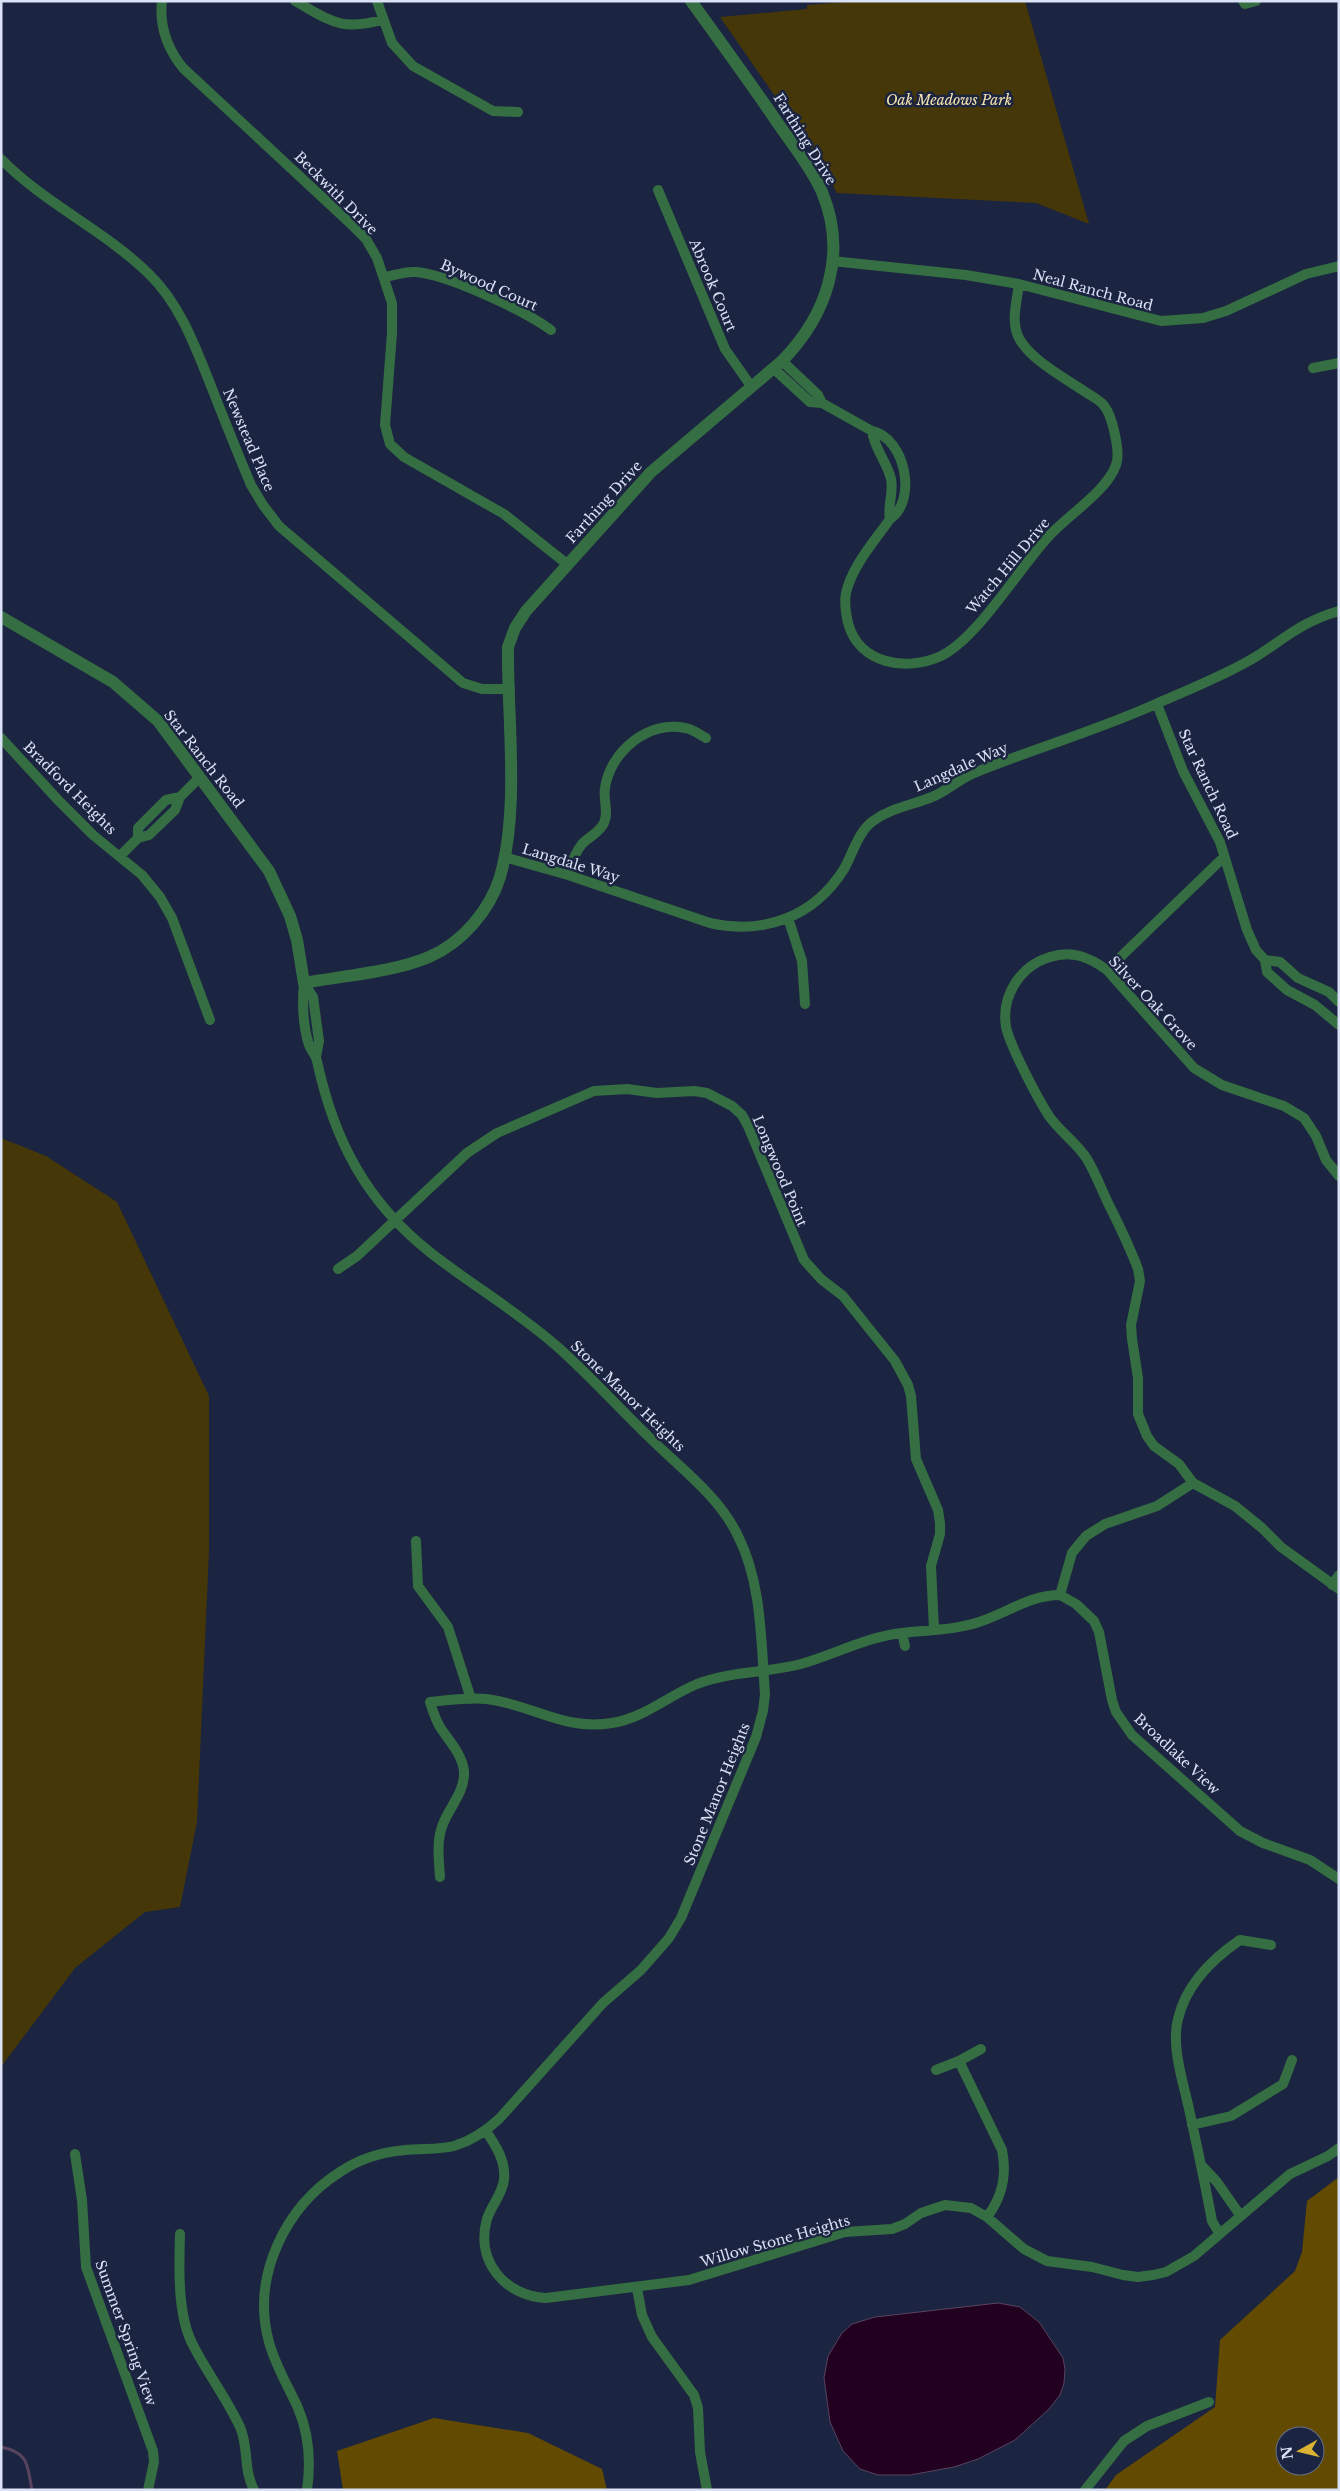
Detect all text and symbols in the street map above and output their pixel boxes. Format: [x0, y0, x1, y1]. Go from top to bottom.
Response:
street label: Farthing Drive [770, 90, 840, 188]
park label: Oak Meadows Park [886, 91, 1012, 109]
street label: Beckwith Drive [291, 148, 381, 238]
street label: Abrook Court [685, 235, 741, 335]
street label: Bywood Court [438, 256, 541, 315]
street label: Neal Ranch Road [1031, 265, 1155, 315]
street label: Newstead Place [219, 386, 279, 494]
street label: Farthing Drive [562, 457, 646, 547]
street label: Watch Hill Drive [962, 514, 1054, 619]
street label: Star Ranch Road [160, 706, 248, 812]
street label: Star Ranch Road [1175, 726, 1242, 842]
street label: Bradford Heights [20, 738, 120, 838]
street label: Langdale Way [911, 738, 1011, 796]
street label: Langdale Way [520, 840, 622, 886]
street label: Silver Oak Grove [1105, 952, 1201, 1054]
street label: Longwood Point [748, 1113, 812, 1230]
street label: Stone Manor Heights [567, 1337, 689, 1455]
street label: Broadlake View [1130, 1710, 1224, 1798]
street label: Stone Manor Heights [680, 1720, 754, 1868]
street label: Willow Stone Heights [697, 2211, 852, 2271]
street label: Summer Spring View [91, 2258, 161, 2408]
north arrow [1275, 2426, 1325, 2476]
text: N [1277, 2445, 1297, 2461]

